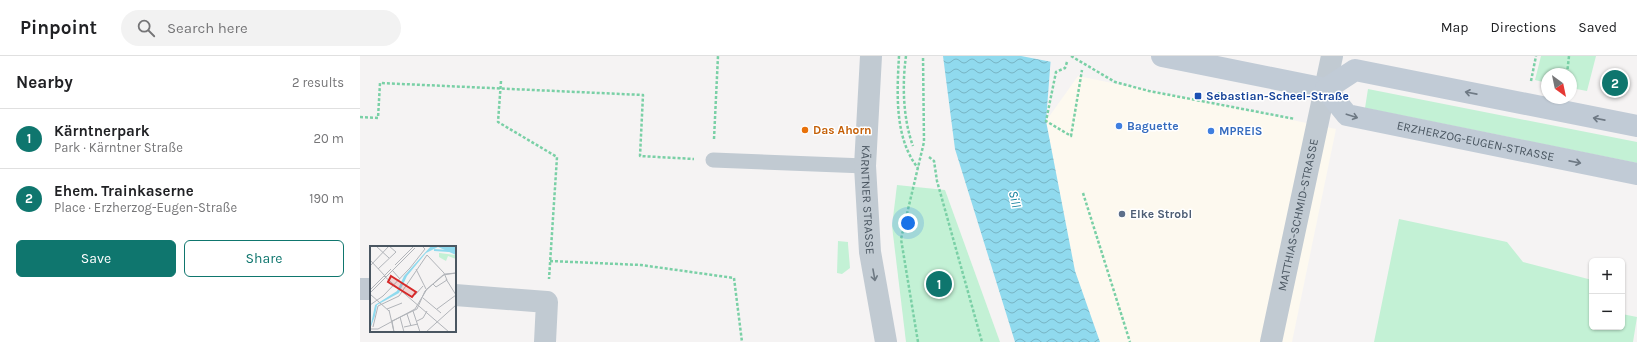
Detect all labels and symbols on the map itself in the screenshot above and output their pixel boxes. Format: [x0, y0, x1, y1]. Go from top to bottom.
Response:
north arrow [1541, 68, 1577, 104]
pin: 2 [1602, 68, 1628, 98]
place label: Sebastian-Scheel-Straße [1206, 89, 1349, 103]
one-way arrow [1465, 89, 1478, 97]
marker: Sebastian-Scheel-Straße [1193, 91, 1203, 101]
one-way arrow [1346, 113, 1359, 120]
one-way arrow [1593, 114, 1606, 122]
street label: ERZHERZOG-EUGEN-STRASSE [1396, 118, 1556, 164]
place label: Baguette [1127, 119, 1179, 133]
marker: Baguette [1114, 121, 1124, 131]
place label: Das Ahorn [813, 123, 872, 137]
place label: MPREIS [1219, 124, 1263, 138]
marker: Das Ahorn [800, 125, 810, 135]
marker: MPREIS [1206, 126, 1216, 136]
street label: MATTHIAS-SCHMID-STRASSE [1275, 137, 1321, 292]
street label: KÄRNTNER STRASSE [858, 145, 877, 255]
one-way arrow [1568, 158, 1581, 166]
water label: Sill [1006, 189, 1024, 209]
place label: Elke Strobl [1130, 207, 1192, 221]
marker: Elke Strobl [1117, 209, 1127, 219]
your location [898, 213, 918, 233]
inset map [370, 246, 456, 332]
one-way arrow [870, 268, 878, 281]
pin: 1 [926, 269, 952, 299]

